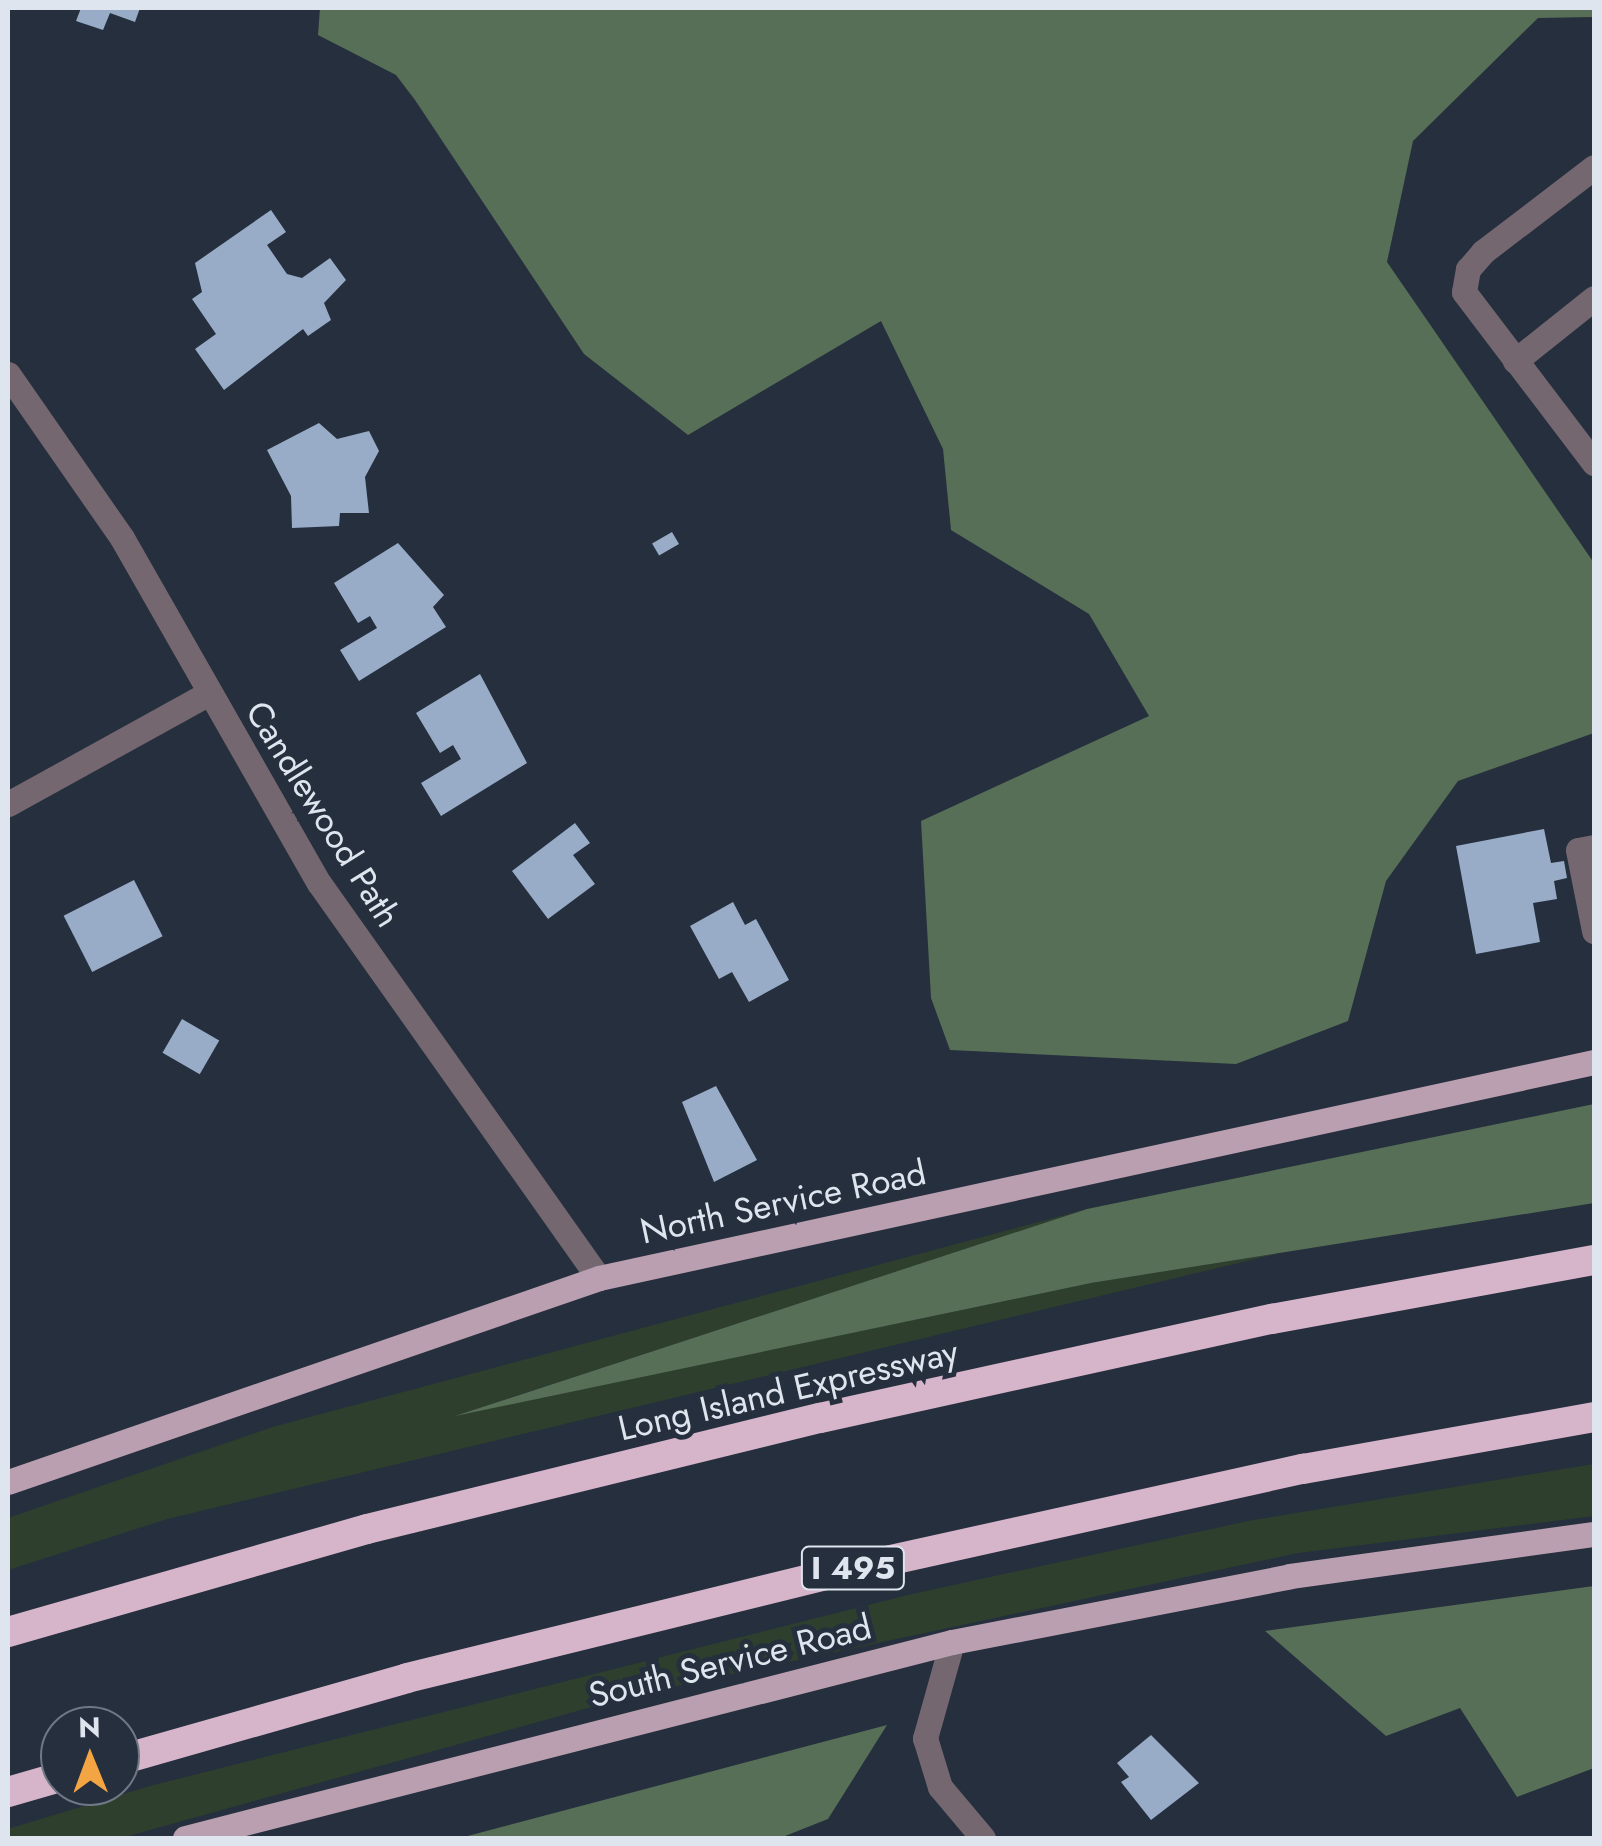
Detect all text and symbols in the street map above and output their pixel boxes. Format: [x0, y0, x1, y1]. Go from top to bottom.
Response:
street label: Candlewood Path [237, 693, 409, 935]
street label: North Service Road [636, 1151, 930, 1253]
street label: Long Island Expressway [614, 1330, 962, 1450]
road number: I 495 [800, 1541, 906, 1595]
street label: South Service Road [584, 1606, 876, 1716]
north arrow [40, 1706, 140, 1806]
text: N [78, 1707, 101, 1748]

